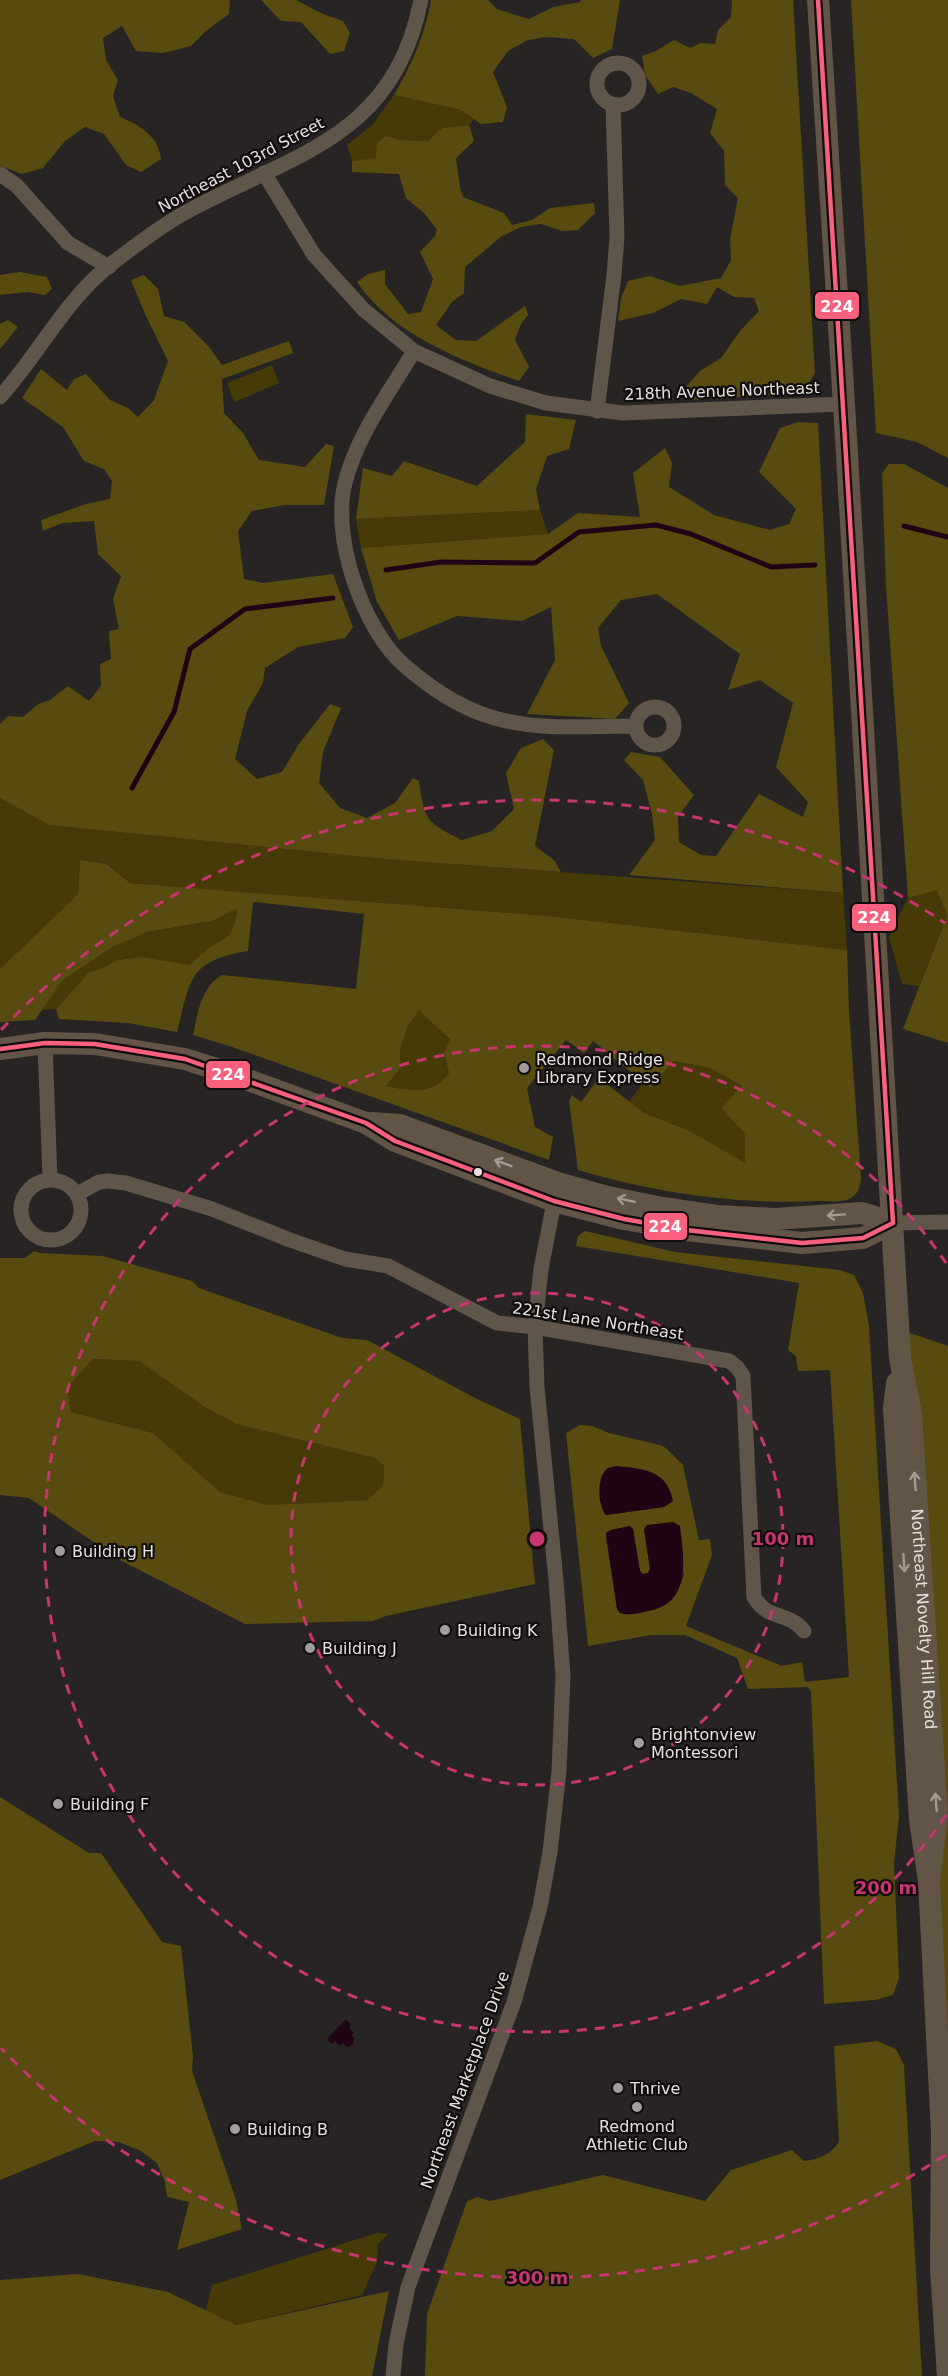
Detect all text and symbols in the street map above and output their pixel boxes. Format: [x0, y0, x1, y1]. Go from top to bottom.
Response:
street label: Northeast 103rd Street [155, 113, 327, 217]
line badge: 224 [814, 291, 860, 320]
text: 224 [820, 297, 854, 316]
street label: 218th Avenue Northeast [624, 378, 820, 404]
line badge: 224 [851, 903, 897, 932]
text: 224 [857, 908, 891, 927]
place label: Redmond Ridge Library Express [536, 1050, 663, 1087]
line badge: 224 [205, 1060, 251, 1089]
marker: Redmond Ridge Library Express [517, 1061, 531, 1075]
text: 224 [211, 1065, 245, 1084]
one-way arrow [494, 1156, 513, 1167]
unlabelled marker [472, 1166, 484, 1178]
one-way arrow [617, 1194, 636, 1205]
one-way arrow [826, 1210, 846, 1221]
line badge: 224 [643, 1212, 688, 1241]
text: 224 [648, 1217, 682, 1236]
street label: 221st Lane Northeast [511, 1298, 685, 1344]
one-way arrow [910, 1472, 921, 1492]
street label: Northeast Novelty Hill Road [908, 1508, 941, 1730]
text: 100 m [752, 1528, 814, 1549]
centre of rings [527, 1529, 547, 1549]
place label: Building H [72, 1542, 154, 1561]
marker: Building H [53, 1544, 67, 1558]
one-way arrow [898, 1552, 909, 1572]
place label: Building K [457, 1621, 538, 1640]
marker: Building K [438, 1623, 452, 1637]
place label: Building J [322, 1639, 397, 1658]
marker: Building J [303, 1641, 317, 1655]
place label: Brightonview Montessori [651, 1725, 756, 1762]
marker: Brightonview Montessori [632, 1736, 646, 1750]
one-way arrow [930, 1792, 941, 1812]
place label: Building F [70, 1795, 149, 1814]
marker: Building F [51, 1797, 65, 1811]
text: 200 m [855, 1877, 917, 1898]
street label: Northeast Marketplace Drive [417, 1969, 513, 2191]
place label: Thrive [629, 2079, 680, 2098]
marker: Thrive [611, 2081, 625, 2095]
marker: Redmond Athletic Club [630, 2100, 644, 2114]
place label: Redmond Athletic Club [586, 2117, 688, 2154]
place label: Building B [247, 2120, 328, 2139]
marker: Building B [228, 2122, 242, 2136]
text: 300 m [506, 2267, 568, 2288]

